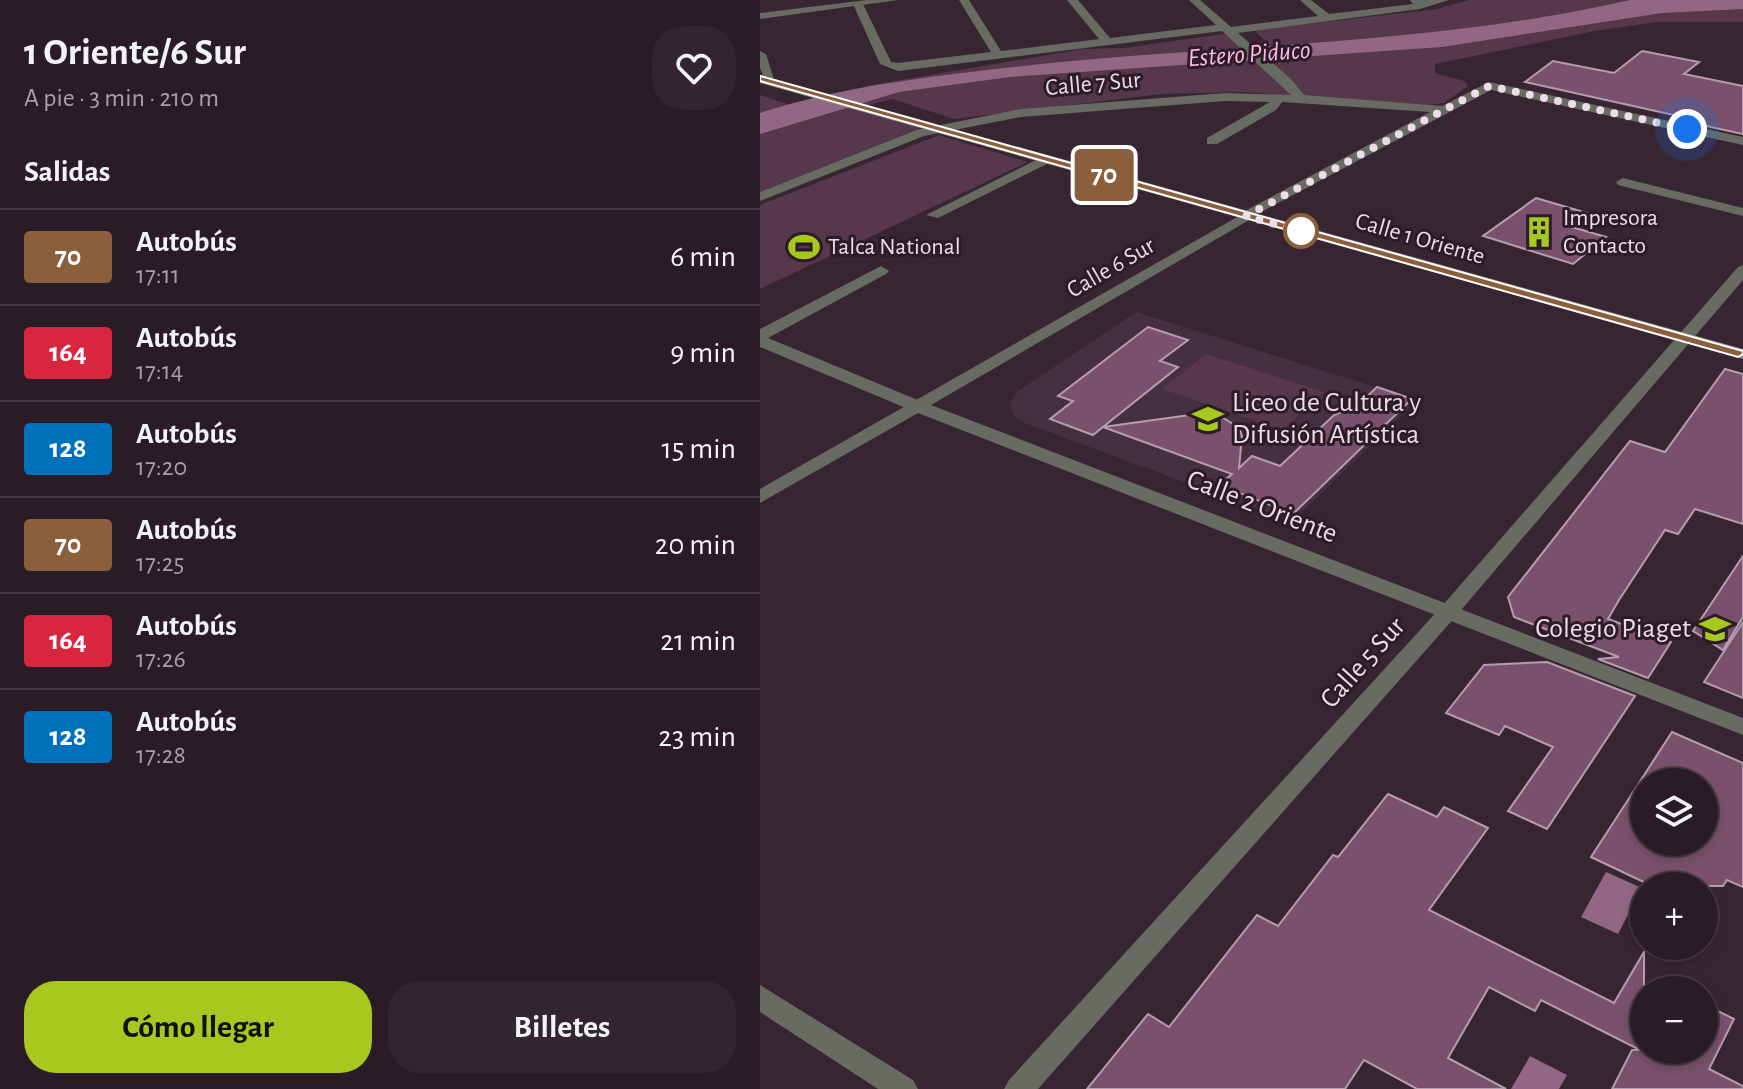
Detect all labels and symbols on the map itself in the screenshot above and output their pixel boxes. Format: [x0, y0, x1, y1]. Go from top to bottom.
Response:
water label: Estero Piduco [1187, 37, 1311, 71]
street label: Calle 7 Sur [1044, 68, 1142, 100]
your location [1667, 109, 1707, 149]
line badge: 70 [1068, 149, 1140, 201]
place label: Impresora Contacto [1563, 206, 1658, 258]
street label: Calle 1 Oriente [1353, 209, 1487, 269]
unlabelled marker [1284, 214, 1318, 248]
building icon: Impresora Contacto [1522, 215, 1556, 249]
sports icon: Talca National [787, 230, 821, 264]
street label: Calle 6 Sur [1063, 233, 1159, 303]
place label: Talca National [828, 235, 961, 259]
place label: Liceo de Cultura y Difusión Artística [1232, 389, 1421, 449]
school or university icon: Liceo de Cultura y Difusión Artística [1191, 402, 1225, 436]
street label: Calle 2 Oriente [1183, 466, 1341, 548]
street label: Calle 5 Sur [1315, 612, 1411, 714]
school or university icon: Colegio Piaget [1698, 612, 1732, 646]
place label: Colegio Piaget [1535, 615, 1691, 643]

